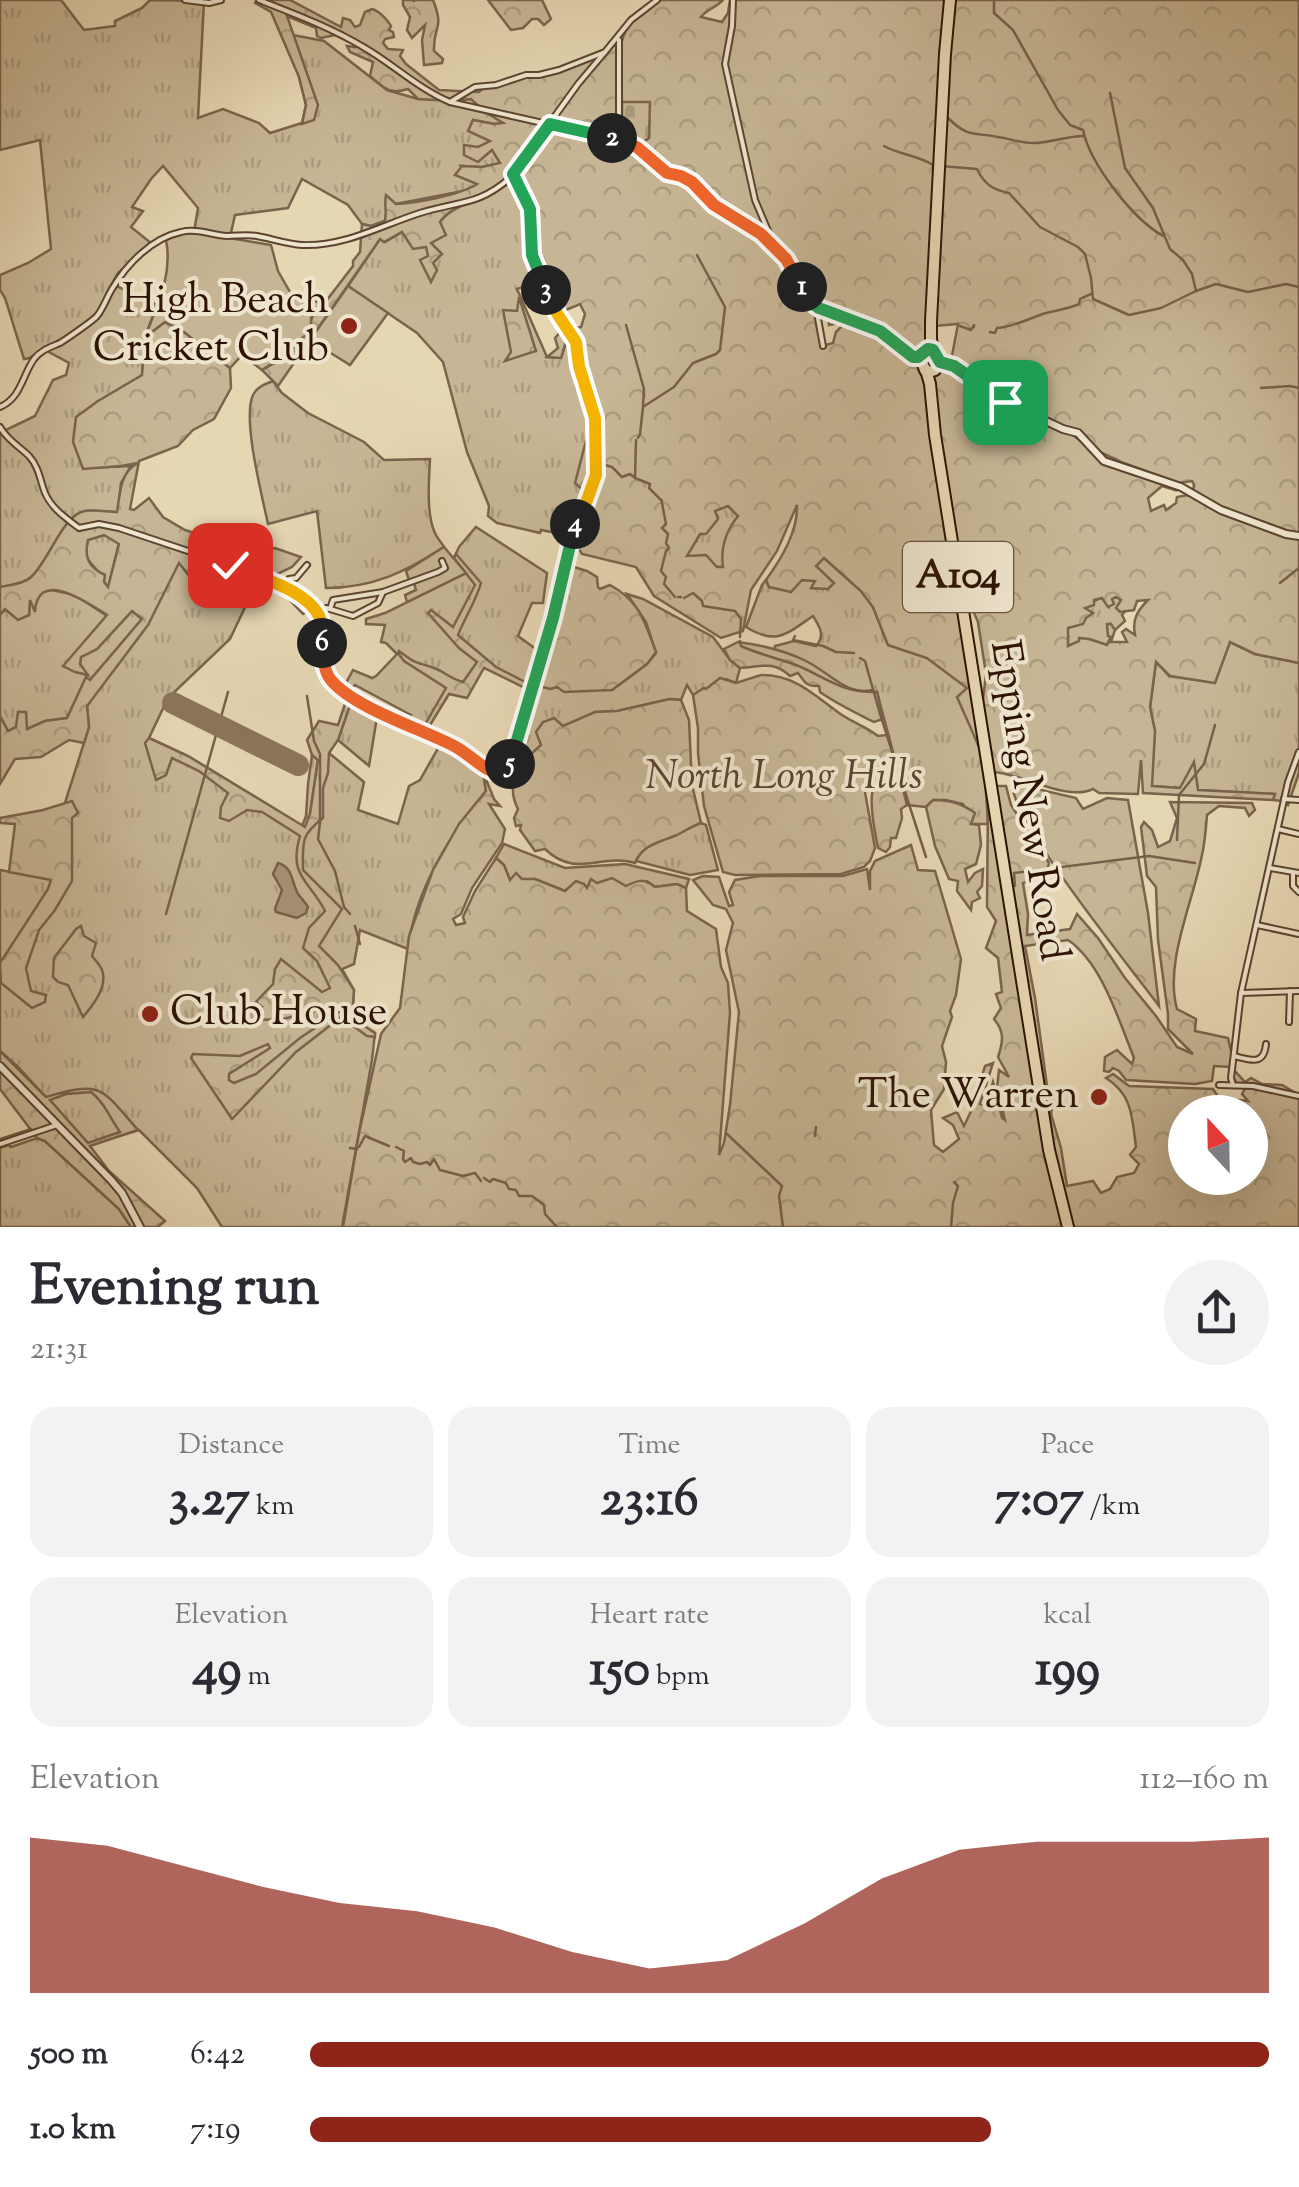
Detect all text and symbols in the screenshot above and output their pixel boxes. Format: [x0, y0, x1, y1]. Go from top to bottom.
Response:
pin: 2 [587, 113, 637, 163]
text: 2 [605, 118, 619, 158]
pin: 1 [777, 262, 827, 312]
pin: 3 [521, 265, 571, 315]
text: 1 [797, 267, 807, 307]
text: 3 [540, 270, 552, 310]
place label: High Beach Cricket Club [93, 272, 329, 380]
marker: High Beach Cricket Club [338, 315, 360, 337]
pin [963, 360, 1048, 445]
icon: arrive [978, 375, 1033, 430]
pin: 4 [550, 499, 600, 549]
text: 4 [568, 504, 582, 544]
pin [188, 523, 273, 608]
icon: check [203, 538, 258, 593]
road number: A104 [903, 542, 1013, 612]
pin: 6 [297, 618, 347, 668]
text: 6 [315, 623, 329, 663]
street label: Epping New Road [972, 636, 1082, 966]
pin: 5 [485, 739, 535, 789]
text: 5 [505, 744, 515, 784]
park label: North Long Hills [645, 748, 923, 808]
place label: Club House [170, 984, 387, 1044]
marker: Club House [139, 1003, 161, 1025]
place label: The Warren [858, 1067, 1079, 1127]
marker: The Warren [1088, 1086, 1110, 1108]
north arrow [1168, 1095, 1268, 1195]
map controls [1168, 1095, 1268, 1195]
text: Evening run [30, 1250, 319, 1329]
button: share [1164, 1260, 1269, 1365]
text: 21:31 [30, 1327, 88, 1373]
text: Distance [179, 1426, 284, 1466]
text: Time [618, 1426, 681, 1466]
text: Pace [1041, 1426, 1094, 1466]
text: 3.27 [169, 1466, 250, 1538]
text: 23:16 [600, 1466, 699, 1538]
text: 7:07 [995, 1466, 1084, 1538]
text: km [250, 1487, 294, 1527]
text: /km [1084, 1487, 1140, 1527]
text: Elevation [175, 1596, 288, 1636]
text: Heart rate [590, 1596, 709, 1636]
text: kcal [1043, 1596, 1092, 1636]
text: 49 [192, 1636, 241, 1708]
text: 150 [589, 1636, 650, 1708]
text: 199 [1035, 1636, 1100, 1708]
text: m [241, 1657, 271, 1697]
text: bpm [650, 1657, 710, 1697]
text: Elevation [30, 1757, 160, 1803]
text: 112–160 m [1140, 1757, 1269, 1803]
text: 500 m [30, 2032, 108, 2078]
text: 6:42 [190, 2032, 245, 2078]
text: 1.0 km [30, 2107, 116, 2153]
text: 7:19 [190, 2107, 240, 2153]

